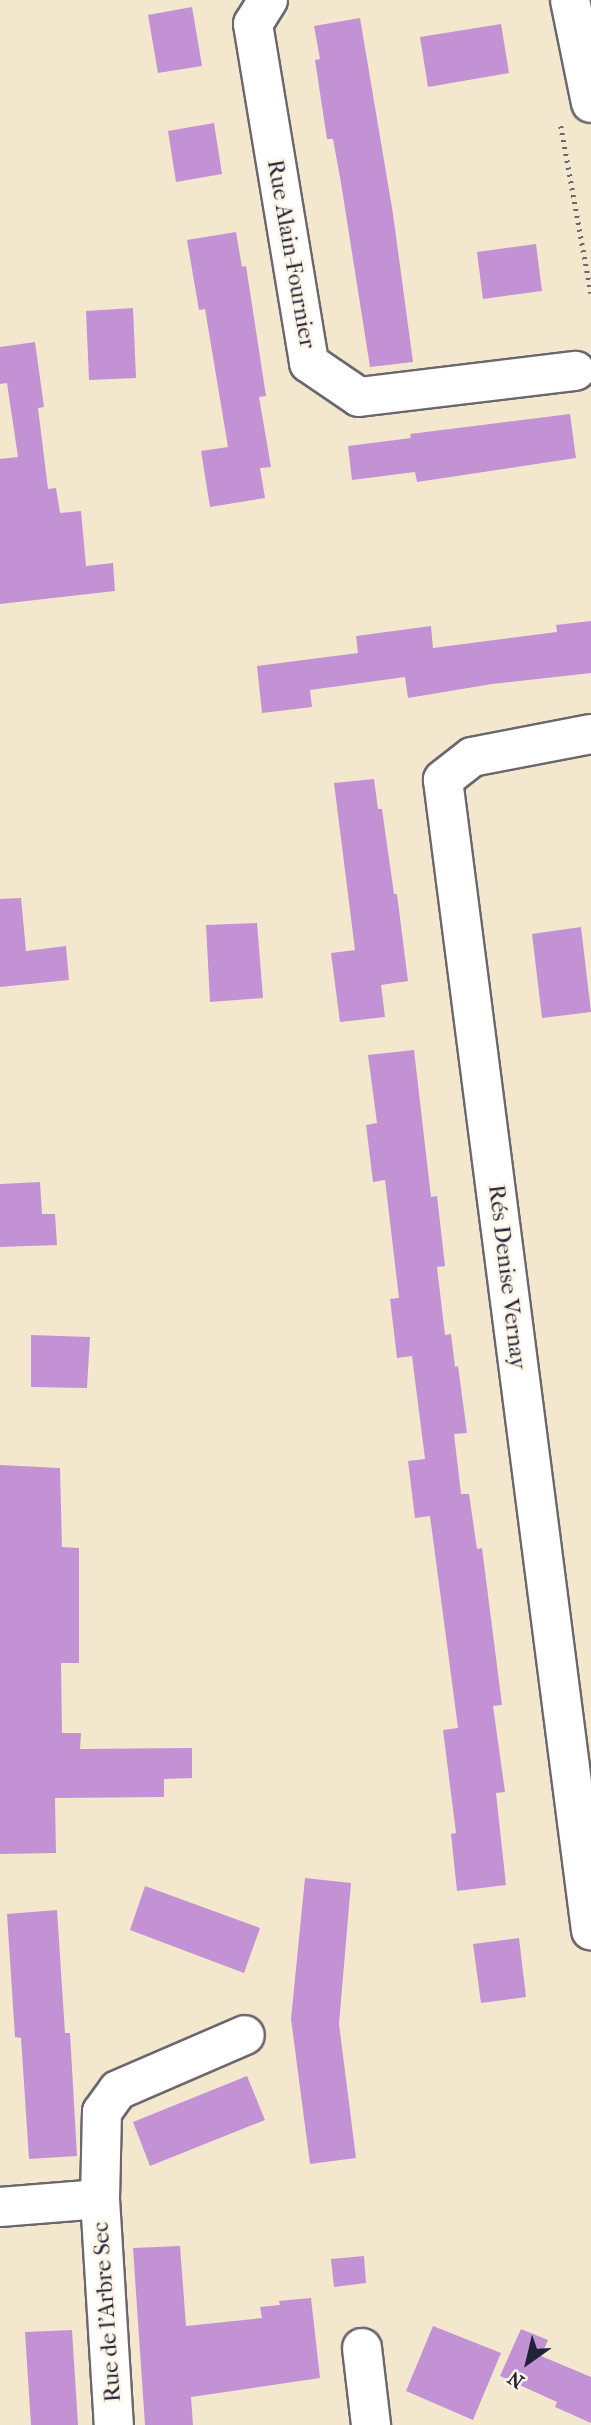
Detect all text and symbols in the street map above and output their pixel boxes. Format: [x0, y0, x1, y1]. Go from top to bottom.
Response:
street label: Rue Alain-Fournier [261, 157, 321, 351]
street label: Rés Denise Vernay [482, 1183, 532, 1371]
street label: Rue de l'Arbre Sec [87, 2221, 127, 2403]
north arrow [493, 2327, 563, 2397]
text: N [504, 2366, 528, 2393]

